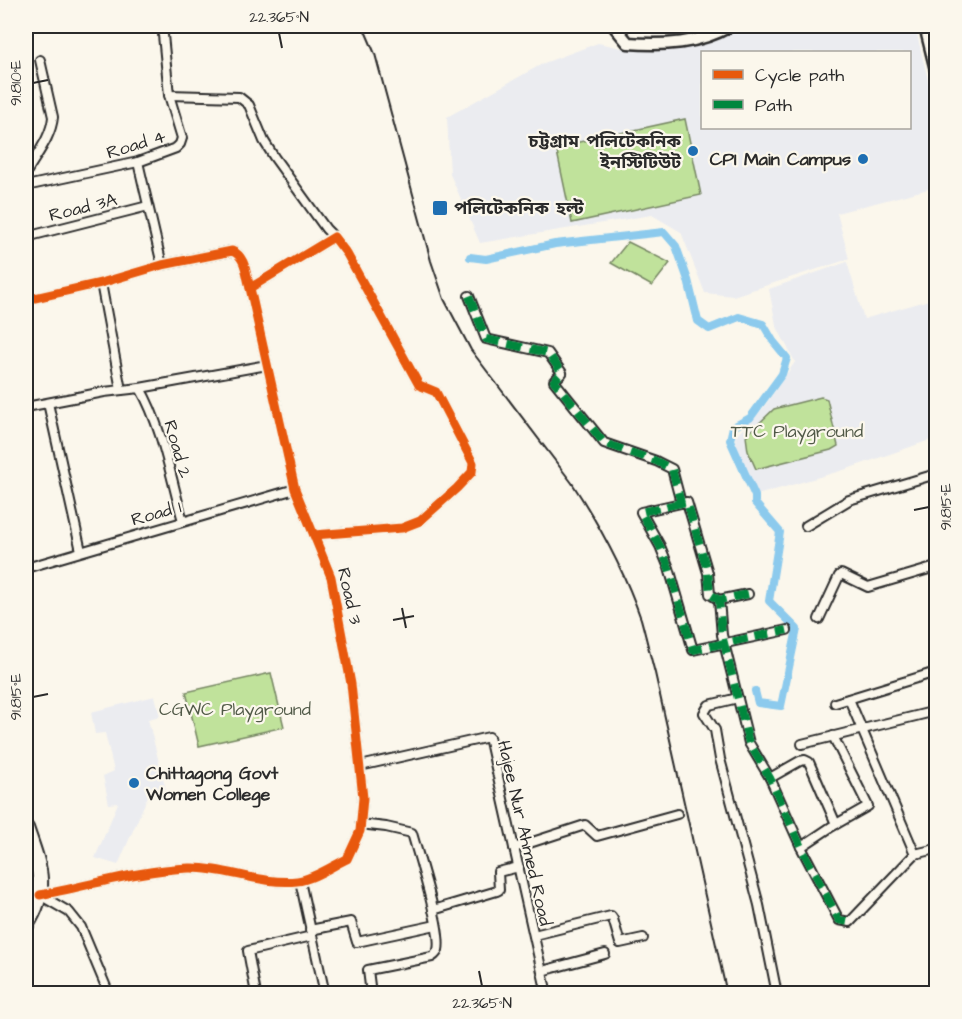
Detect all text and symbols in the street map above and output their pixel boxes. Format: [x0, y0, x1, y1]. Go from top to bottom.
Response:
text: 22.365°N [249, 7, 309, 28]
legend [701, 51, 911, 129]
text: 91.810°E [6, 60, 27, 106]
text: Cycle path [755, 63, 844, 89]
text: Path [755, 93, 792, 118]
street label: Road 4 [103, 124, 169, 165]
place label: চট্টগ্রাম পলিটেকনিক ইনস্টিটিউট [528, 129, 682, 175]
marker: চট্টগ্রাম পলিটেকনিক ইনস্টিটিউট [686, 144, 700, 158]
place label: CPI Main Campus [710, 147, 851, 172]
marker: CPI Main Campus [856, 152, 870, 166]
street label: Road 3A [47, 187, 120, 228]
place label: পলিটেকনিক হল্ট [454, 196, 585, 221]
marker: পলিটেকনিক হল্ট [431, 199, 449, 217]
street label: Road 2 [157, 417, 198, 482]
park label: TTC Playground [731, 419, 863, 445]
text: 91.815°E [936, 483, 957, 531]
street label: Road 1 [128, 494, 184, 533]
street label: Road 3 [331, 565, 368, 627]
text: 91.815°E [6, 673, 27, 721]
park label: CGWC Playground [159, 697, 311, 723]
street label: Hajee Nur Ahmed Road [491, 738, 558, 928]
place label: Chittagong Govt Women College [145, 761, 279, 808]
marker: Chittagong Govt Women College [127, 776, 141, 790]
text: 22.365°N [452, 993, 512, 1014]

